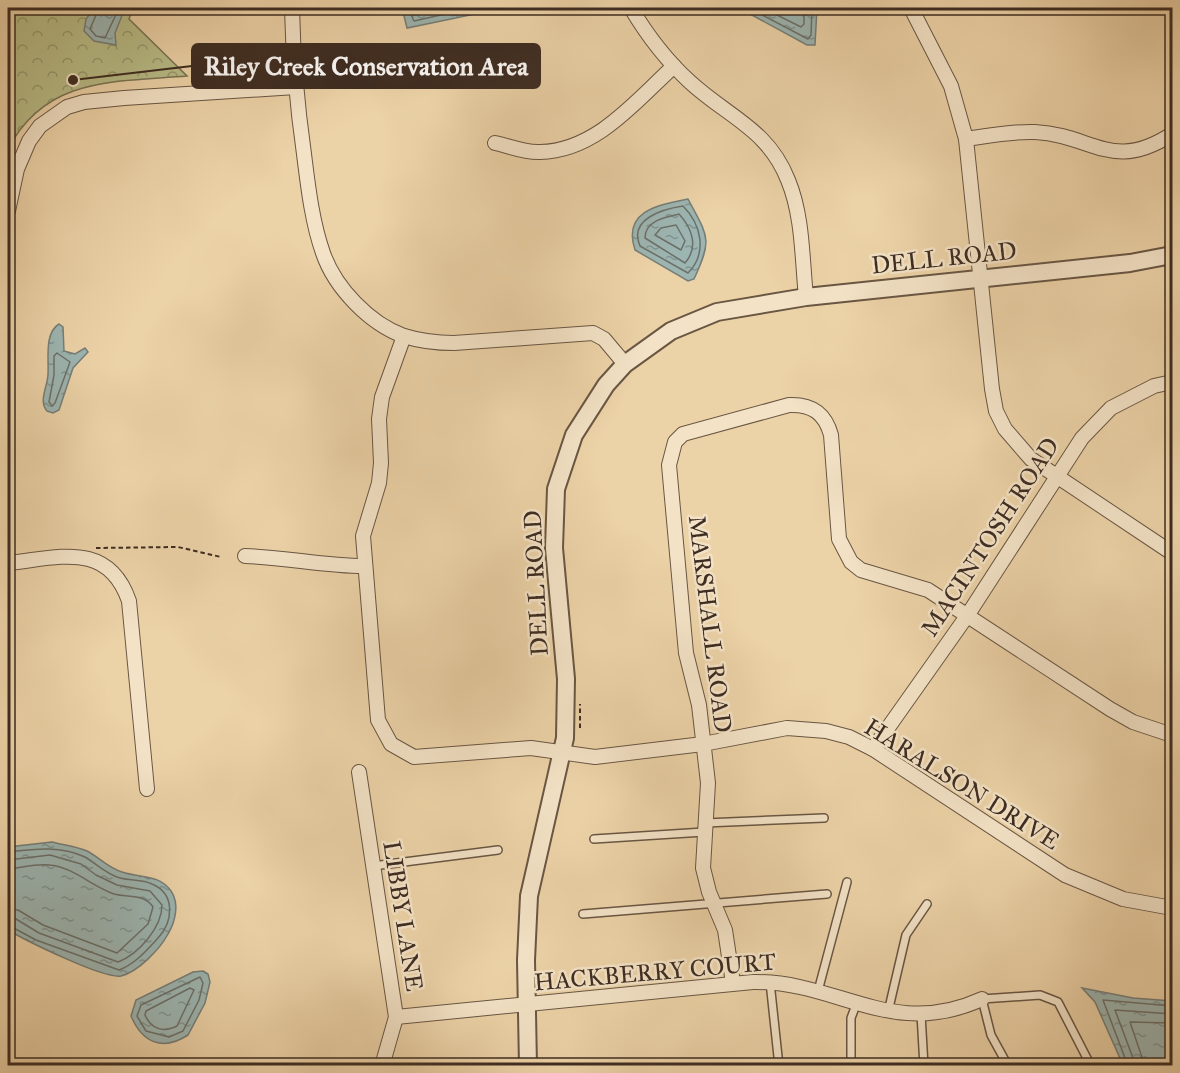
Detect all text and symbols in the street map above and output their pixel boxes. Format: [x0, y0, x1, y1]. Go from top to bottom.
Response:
callout: Riley Creek Conservation Area [192, 44, 540, 88]
text: Riley Creek Conservation Area [204, 50, 529, 82]
street label: DELL ROAD [870, 235, 1018, 281]
street label: MACINTOSH ROAD [914, 432, 1066, 642]
street label: DELL ROAD [517, 509, 555, 657]
street label: MARSHALL ROAD [682, 514, 738, 734]
street label: HARALSON DRIVE [859, 712, 1065, 856]
street label: LIBBY LANE [376, 839, 430, 993]
street label: HACKBERRY COURT [533, 946, 777, 998]

